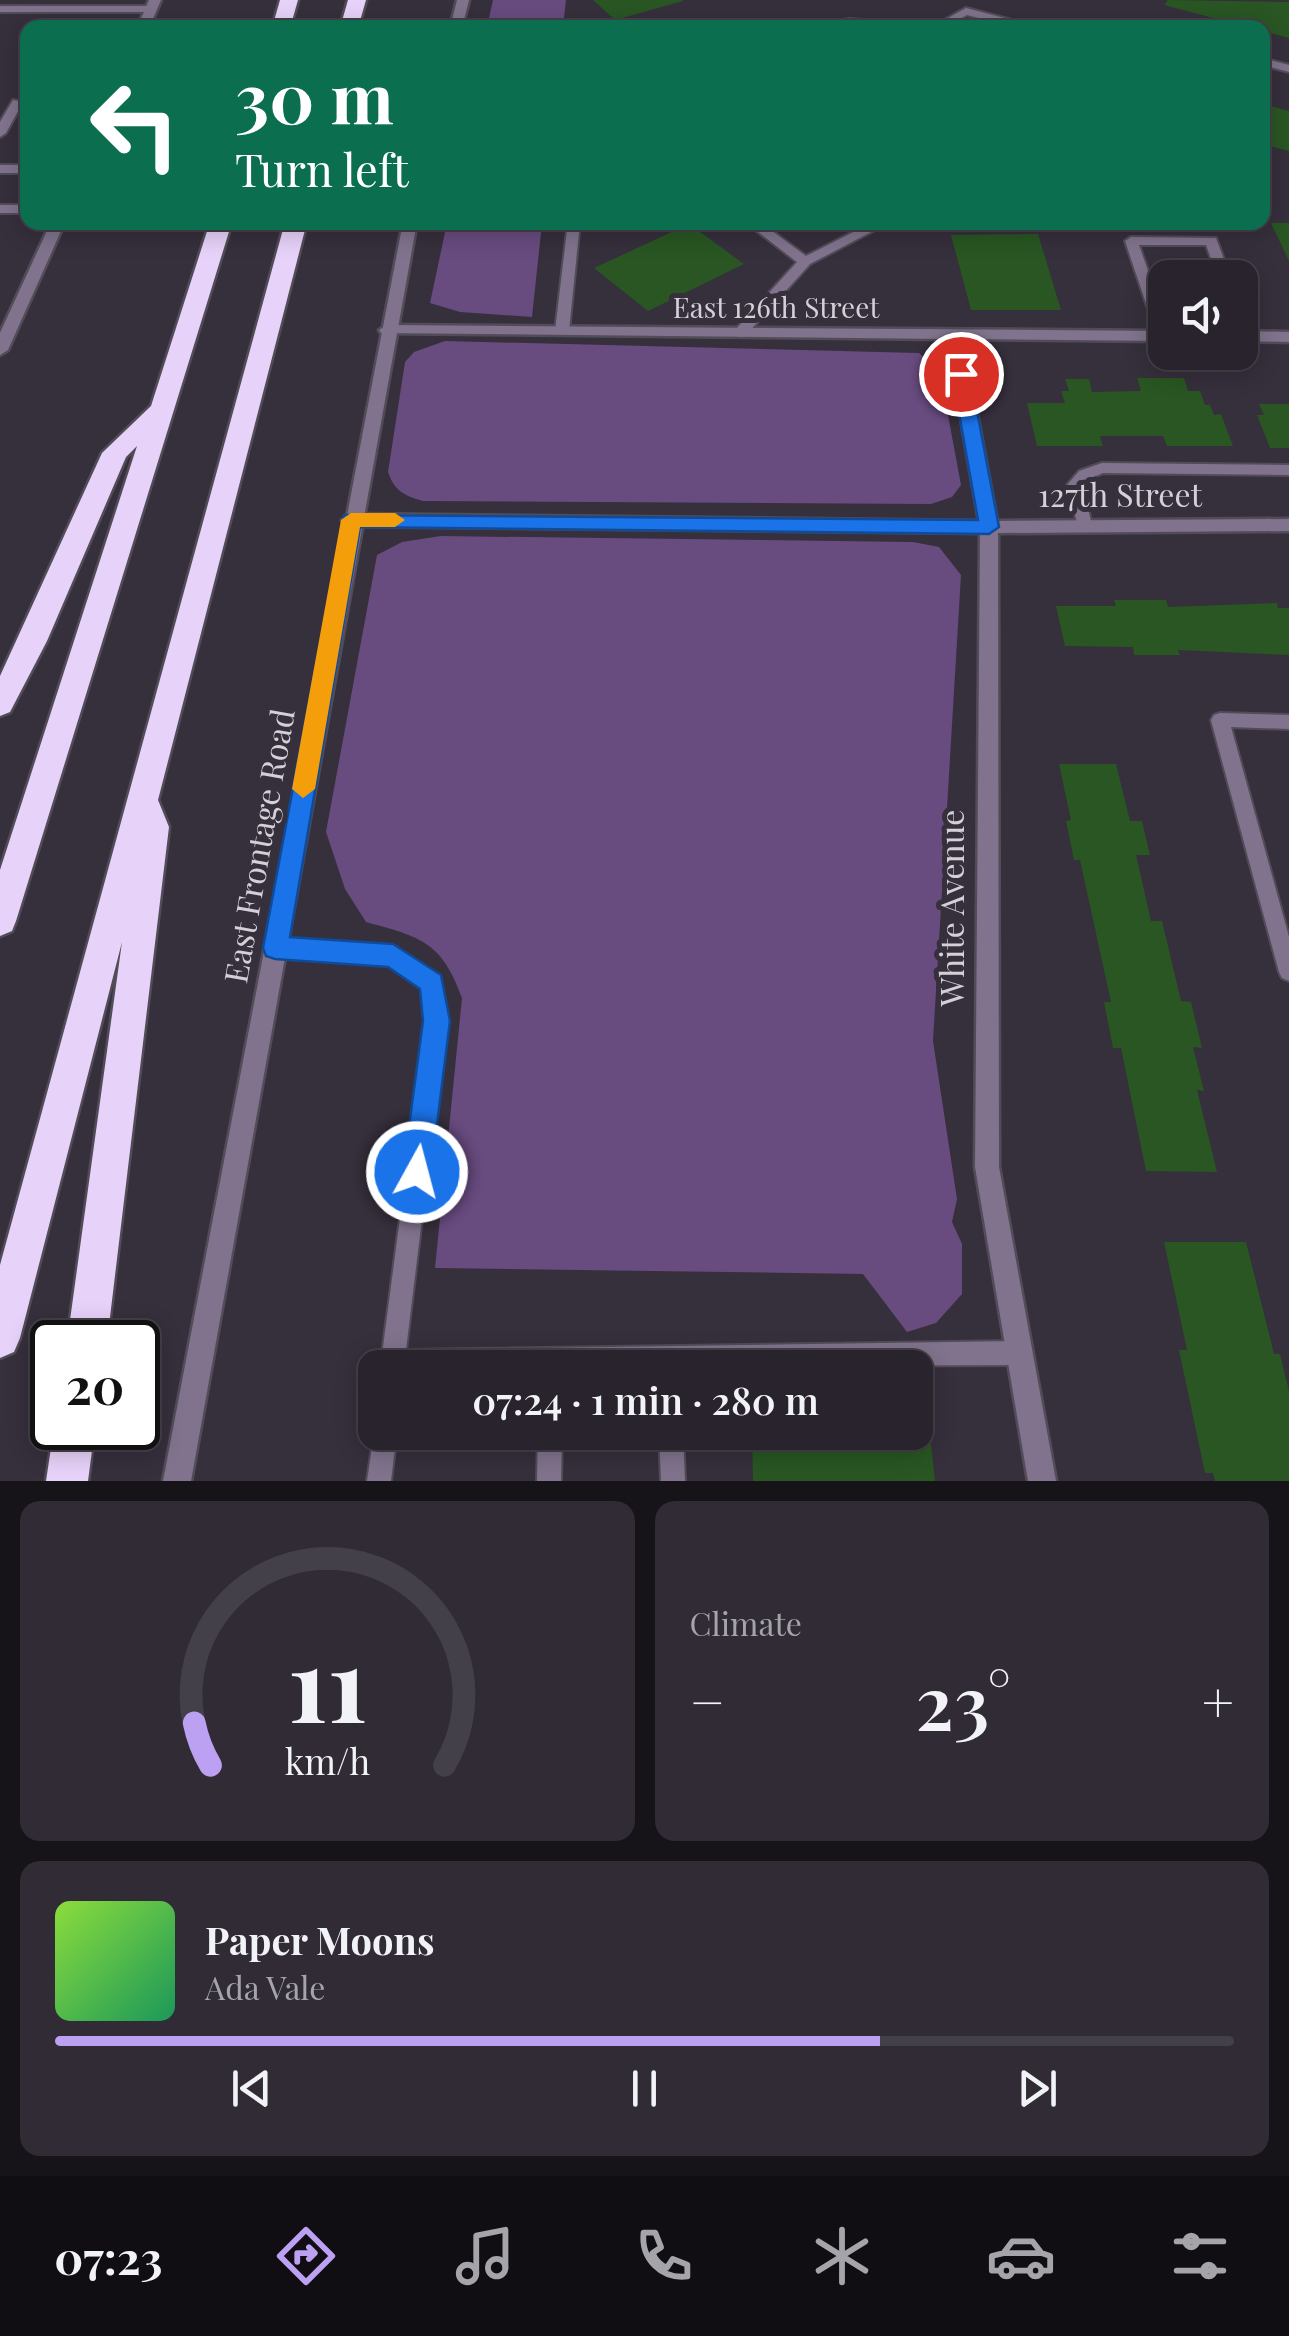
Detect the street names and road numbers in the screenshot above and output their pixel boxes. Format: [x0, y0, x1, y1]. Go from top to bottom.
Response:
street label: East 126th Street [673, 288, 880, 325]
street label: 127th Street [1038, 472, 1203, 515]
street label: East Frontage Road [212, 705, 303, 986]
street label: White Avenue [929, 810, 972, 1007]

